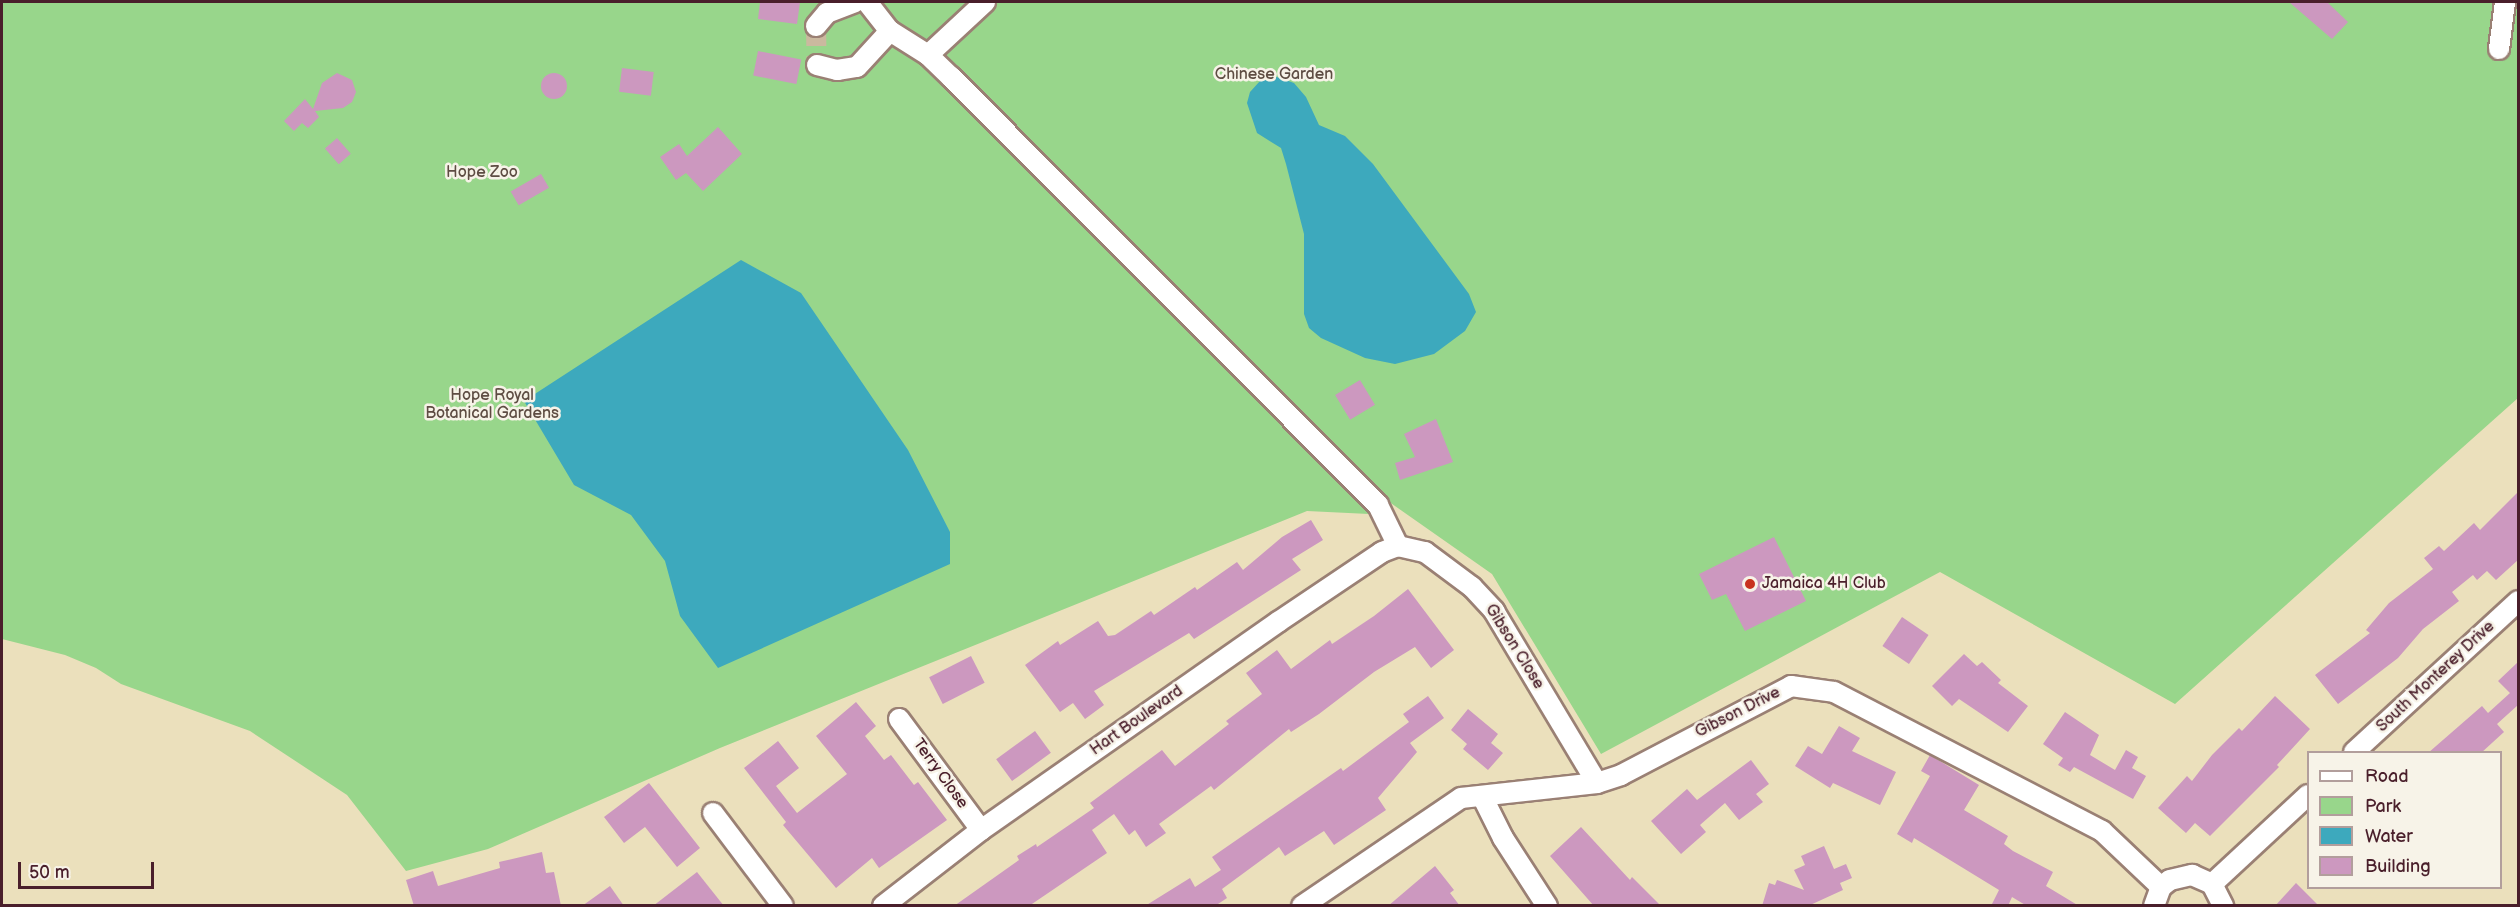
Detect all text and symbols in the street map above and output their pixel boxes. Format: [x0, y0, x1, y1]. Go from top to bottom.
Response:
park label: Chinese Garden [1215, 65, 1333, 85]
park label: Hope Zoo [446, 163, 518, 183]
park label: Hope Royal Botanical Gardens [425, 386, 559, 424]
place label: Jamaica 4H Club [1762, 574, 1886, 594]
marker: Jamaica 4H Club [1743, 577, 1757, 591]
street label: Gibson Close [1480, 601, 1548, 693]
street label: South Monterey Drive [2373, 617, 2499, 737]
street label: Hart Boulevard [1087, 682, 1187, 760]
street label: Gibson Drive [1692, 683, 1784, 743]
street label: Terry Close [908, 735, 972, 813]
legend [2307, 751, 2502, 889]
text: Road [2365, 766, 2409, 787]
text: Park [2365, 796, 2401, 817]
text: Water [2365, 826, 2413, 847]
scale bar [21, 850, 158, 888]
text: Building [2365, 856, 2431, 877]
text: 50 m [29, 862, 70, 883]

